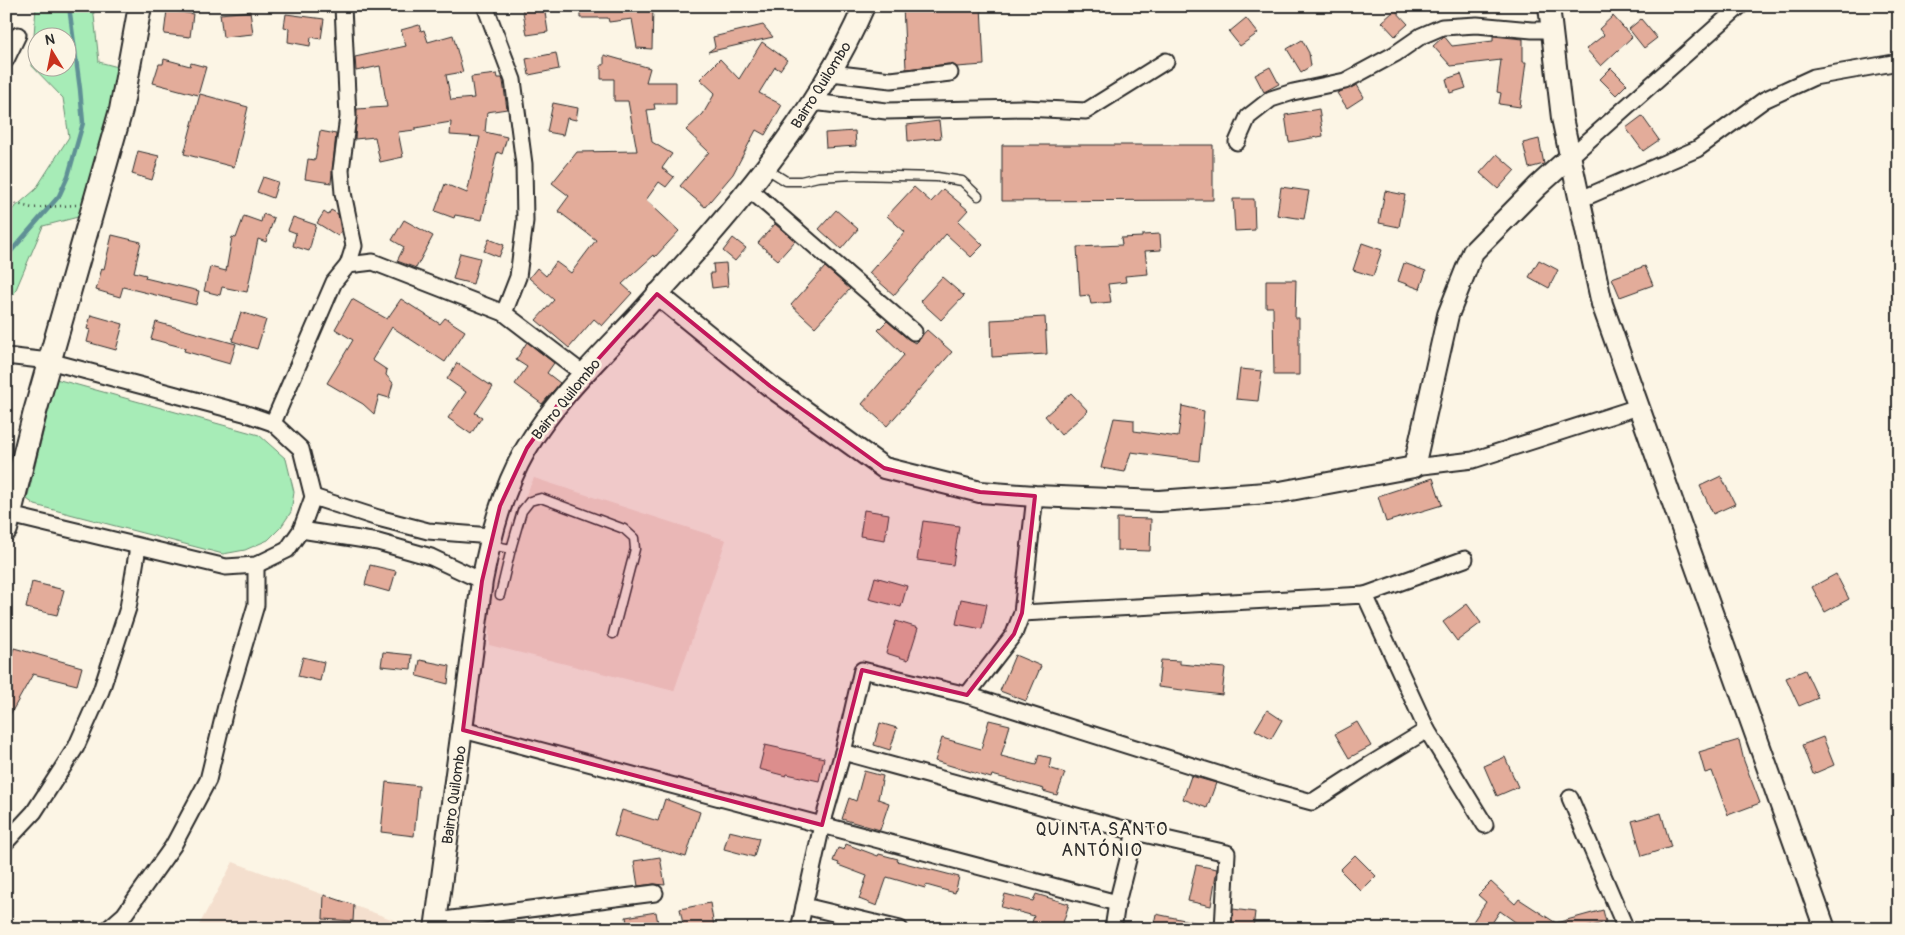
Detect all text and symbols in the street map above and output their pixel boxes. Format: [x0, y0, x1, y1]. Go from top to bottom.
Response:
north arrow [28, 28, 78, 78]
text: N [44, 30, 56, 49]
street label: Bairro Quilombo [787, 38, 856, 132]
street label: Bairro Quilombo [528, 355, 605, 444]
street label: Bairro Quilombo [438, 745, 471, 845]
district label: QUINTA SANTO ANTÓNIO [1036, 818, 1168, 862]

